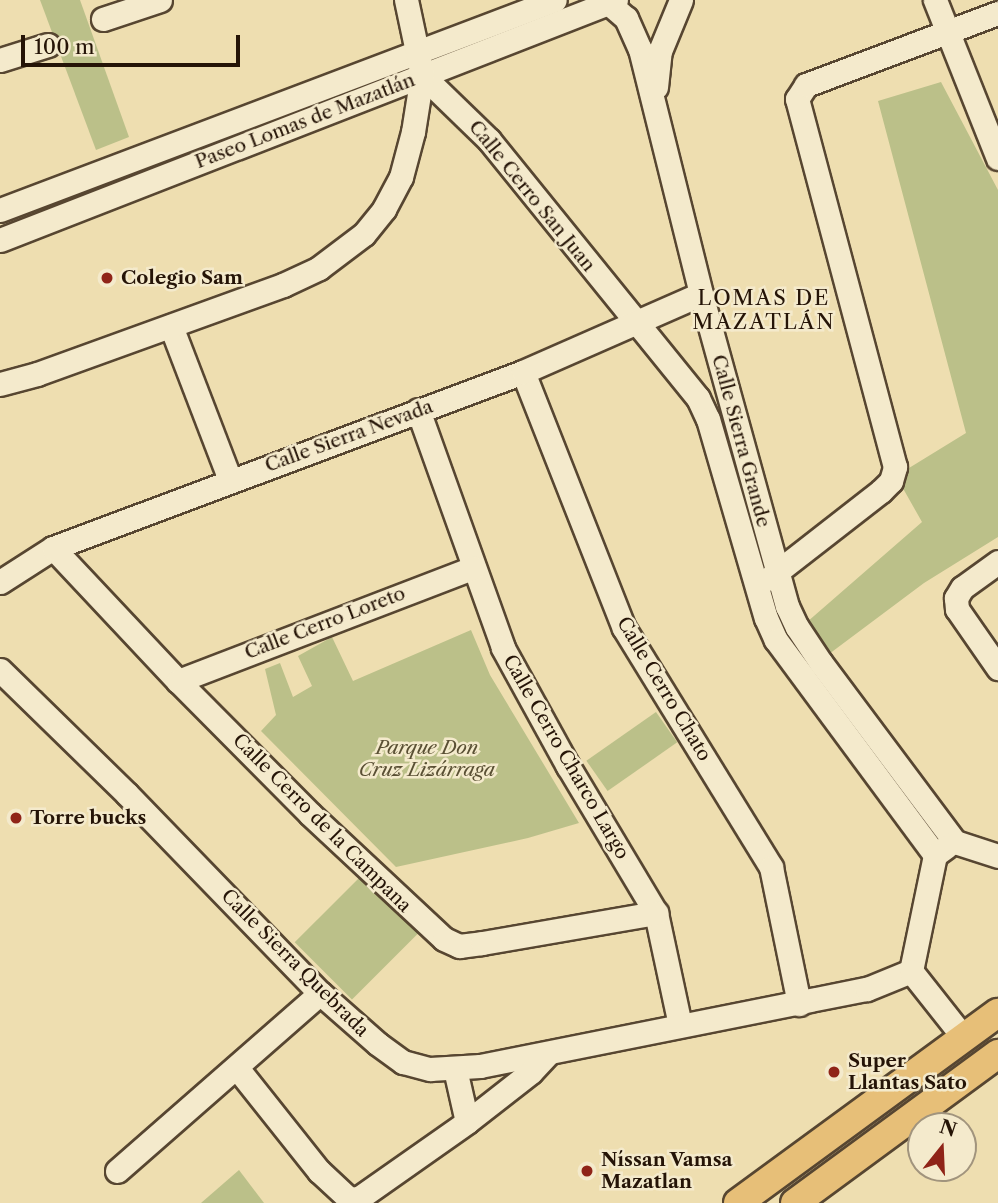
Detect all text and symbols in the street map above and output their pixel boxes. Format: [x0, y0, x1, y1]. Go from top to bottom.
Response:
scale bar [24, 21, 243, 65]
text: 100 m [34, 34, 95, 59]
street label: Paseo Lomas de Mazatlán [192, 69, 418, 173]
street label: Calle Cerro San Juan [464, 116, 600, 276]
place label: Colegio Sam [121, 267, 243, 289]
marker: Colegio Sam [99, 270, 115, 286]
district label: LOMAS DE MAZATLÁN [693, 285, 835, 335]
street label: Calle Sierra Grande [707, 352, 775, 530]
street label: Calle Sierra Nevada [262, 395, 436, 477]
street label: Calle Cerro Loreto [241, 582, 409, 664]
street label: Calle Cerro Chato [612, 613, 716, 765]
street label: Calle Cerro Charco Largo [498, 651, 634, 863]
street label: Calle Cerro de la Campana [228, 729, 416, 917]
park label: Parque Don Cruz Lizárraga [359, 737, 495, 781]
place label: Torre bucks [30, 807, 146, 829]
marker: Torre bucks [8, 810, 24, 826]
street label: Calle Sierra Quebrada [216, 884, 374, 1042]
place label: Super Llantas Sato [848, 1050, 967, 1094]
marker: Super Llantas Sato [826, 1064, 842, 1080]
north arrow [907, 1112, 977, 1182]
text: N [937, 1115, 959, 1142]
place label: Níssan Vamsa Mazatlan [601, 1149, 733, 1193]
marker: Níssan Vamsa Mazatlan [579, 1163, 595, 1179]

